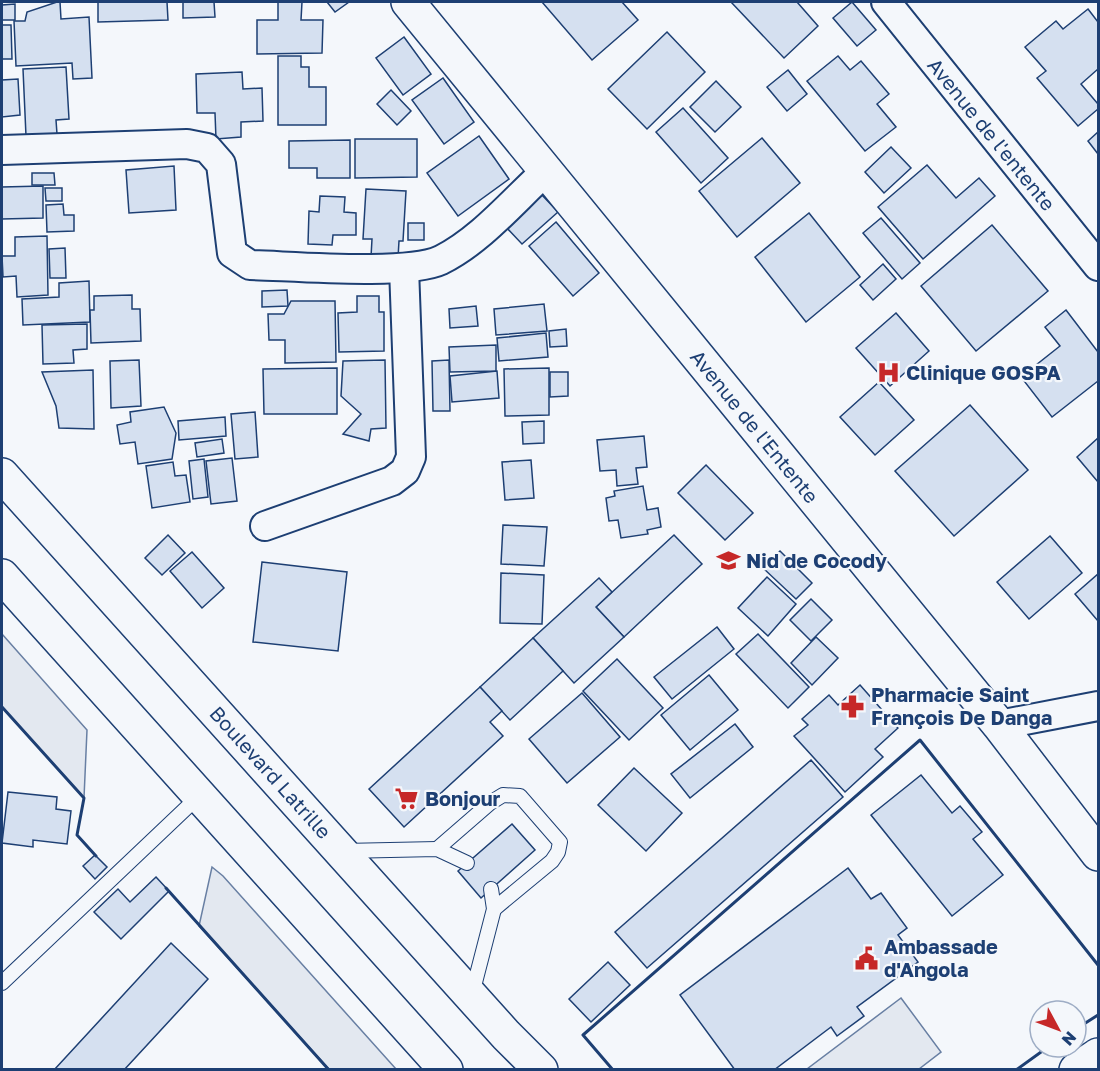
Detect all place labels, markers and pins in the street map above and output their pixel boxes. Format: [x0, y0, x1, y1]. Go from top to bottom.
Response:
hospital icon: Clinique GOSPA [875, 359, 901, 385]
place label: Clinique GOSPA [906, 360, 1061, 384]
school or university icon: Nid de Cocody [715, 547, 741, 573]
place label: Nid de Cocody [746, 548, 887, 572]
place label: Pharmacie Saint François De Danga [871, 682, 1052, 729]
pharmacy icon: Pharmacie Saint François De Danga [840, 693, 866, 719]
supermarket icon: Bonjour [394, 785, 420, 811]
place label: Bonjour [425, 786, 501, 810]
place label: Ambassade d'Angola [884, 934, 998, 981]
public building icon: Ambassade d'Angola [853, 945, 879, 971]

